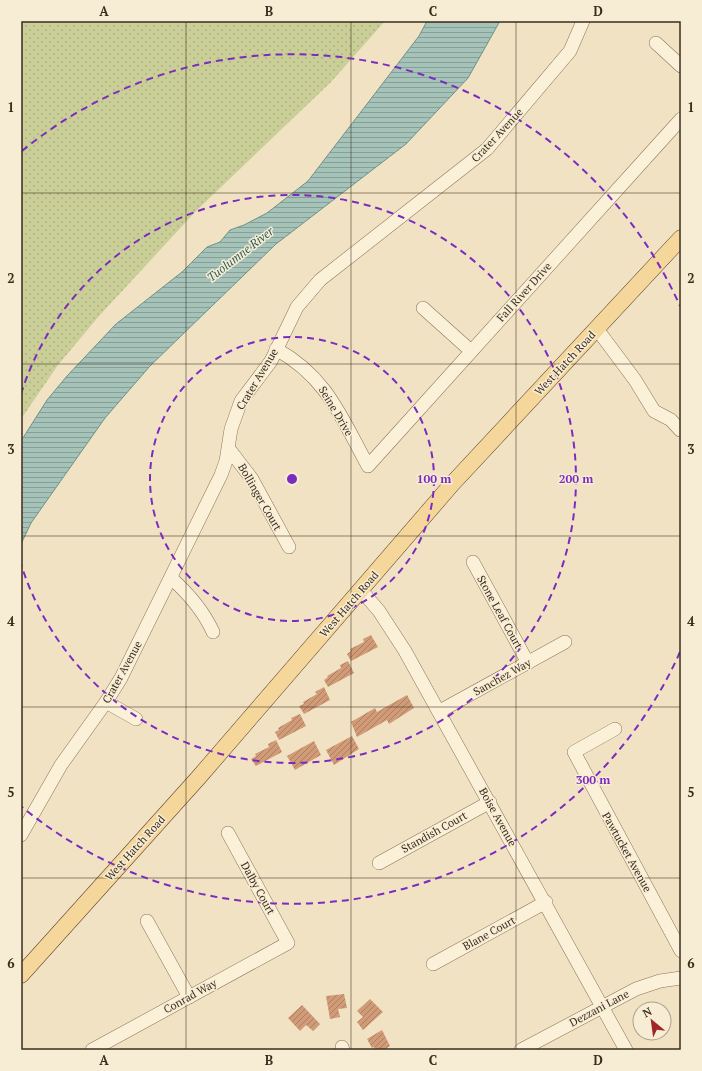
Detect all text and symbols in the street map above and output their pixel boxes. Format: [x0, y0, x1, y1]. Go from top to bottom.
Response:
text: A [99, 2, 109, 20]
text: B [265, 2, 273, 20]
text: C [429, 2, 437, 20]
text: D [593, 2, 603, 20]
text: 1 [7, 98, 15, 116]
text: 1 [687, 98, 695, 116]
street label: Crater Avenue [468, 105, 526, 165]
water label: Tuolumne River [204, 223, 277, 285]
street label: Fall River Drive [494, 259, 555, 325]
text: 2 [7, 269, 15, 287]
text: 2 [687, 269, 695, 287]
street label: West Hatch Road [532, 328, 598, 398]
street label: Crater Avenue [233, 345, 281, 412]
street label: Seine Drive [316, 384, 357, 439]
text: 3 [7, 440, 15, 458]
text: 3 [687, 440, 695, 458]
street label: Bollinger Court [235, 461, 285, 533]
text: 100 m [417, 471, 451, 486]
text: 200 m [559, 471, 593, 486]
centre of rings [285, 472, 299, 486]
street label: West Hatch Road [316, 568, 382, 640]
street label: Stone Leaf Court [474, 573, 526, 651]
text: 4 [7, 612, 15, 630]
text: 4 [687, 612, 695, 630]
street label: Crater Avenue [99, 638, 145, 706]
street label: Sanchez Way [471, 655, 534, 699]
text: 300 m [576, 772, 610, 787]
text: 5 [7, 783, 15, 801]
text: 5 [687, 783, 695, 801]
street label: Boise Avenue [476, 785, 520, 849]
street label: Standish Court [399, 808, 469, 856]
street label: Pawtucket Avenue [599, 810, 655, 895]
street label: West Hatch Road [102, 812, 168, 884]
street label: Dalby Court [238, 859, 278, 917]
street label: Blane Court [460, 913, 518, 953]
text: 6 [7, 954, 15, 972]
text: 6 [687, 954, 695, 972]
street label: Conrad Way [161, 975, 219, 1016]
street label: Dezzani Lane [567, 986, 632, 1030]
north arrow [632, 1001, 672, 1041]
text: N [640, 1004, 655, 1020]
text: A [99, 1051, 109, 1069]
text: B [265, 1051, 273, 1069]
text: C [429, 1051, 437, 1069]
text: D [593, 1051, 603, 1069]

